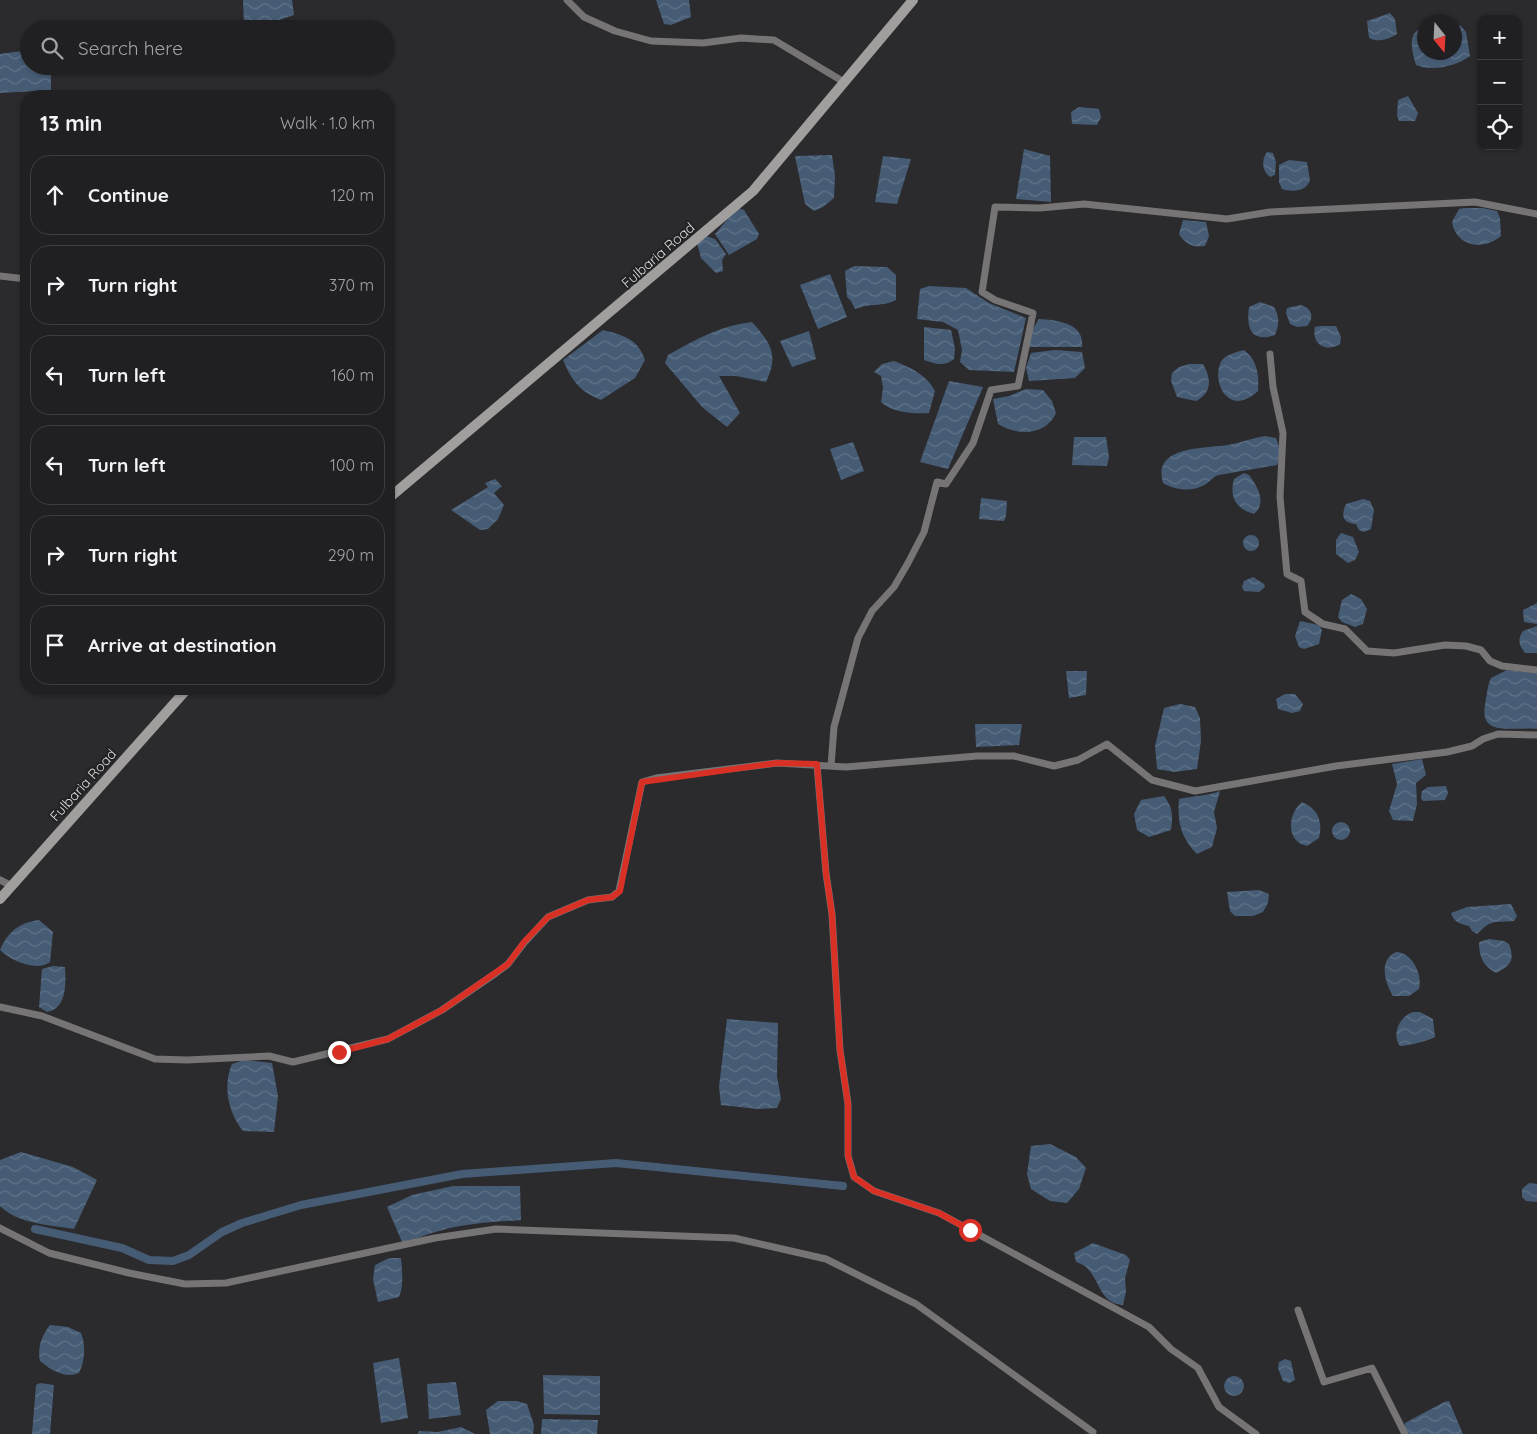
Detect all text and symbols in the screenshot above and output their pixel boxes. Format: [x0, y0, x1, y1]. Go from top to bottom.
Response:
north arrow [1417, 15, 1462, 60]
map controls [1477, 15, 1522, 150]
button: + [1477, 15, 1522, 60]
search box [20, 20, 395, 75]
icon: search [38, 34, 66, 62]
text: Search here [78, 36, 183, 60]
button: − [1477, 60, 1522, 105]
button: locate [1477, 105, 1522, 150]
text: 13 min [40, 110, 102, 136]
text: Walk · 1.0 km [280, 113, 375, 133]
icon: ahead [41, 181, 69, 209]
text: Continue [88, 183, 169, 207]
text: 120 m [331, 185, 374, 205]
street label: Fulbaria Road [618, 218, 698, 292]
icon: right [41, 271, 69, 299]
text: Turn right [88, 273, 177, 297]
text: 370 m [329, 275, 374, 295]
icon: left [41, 361, 69, 389]
text: Turn left [88, 363, 166, 387]
text: 160 m [331, 365, 374, 385]
icon: left [41, 451, 69, 479]
text: Turn left [88, 453, 166, 477]
text: 100 m [330, 455, 374, 475]
icon: right [41, 541, 69, 569]
text: Turn right [88, 543, 177, 567]
text: 290 m [328, 545, 374, 565]
icon: arrive [41, 631, 69, 659]
text: Arrive at destination [88, 633, 277, 657]
street label: Fulbaria Road [46, 745, 120, 825]
route end [328, 1041, 351, 1064]
route start [959, 1219, 982, 1242]

